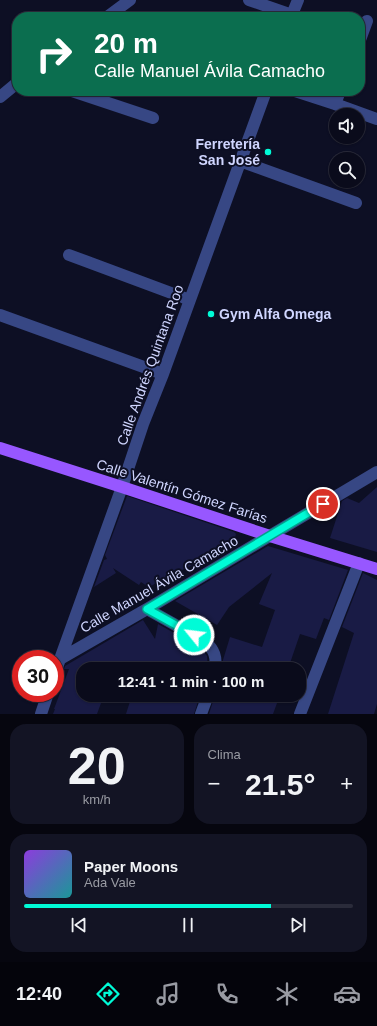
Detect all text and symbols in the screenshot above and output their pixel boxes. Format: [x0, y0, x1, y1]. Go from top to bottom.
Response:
icon: right [28, 28, 80, 80]
text: 20 m [94, 28, 158, 59]
text: Calle Manuel Ávila Camacho [94, 61, 325, 81]
map controls [329, 108, 365, 188]
button: sound [329, 108, 365, 144]
place label: Ferretería San José [195, 136, 260, 168]
marker: Ferretería San José [263, 147, 273, 157]
button: search [329, 152, 365, 188]
street label: Calle Andrés Quintana Roo [113, 282, 187, 447]
place label: Gym Alfa Omega [219, 306, 332, 322]
marker: Gym Alfa Omega [206, 309, 216, 319]
street label: Calle Valentín Gómez Farías [95, 456, 269, 526]
pin [306, 487, 340, 521]
icon: arrive [312, 493, 334, 515]
street label: Calle Manuel Ávila Camacho [77, 532, 241, 636]
position arrow [173, 614, 215, 656]
speed limit sign: 30 [12, 650, 64, 702]
text: 12:41 · 1 min · 100 m [118, 673, 264, 690]
text: 20 [68, 737, 126, 795]
text: Clima [208, 747, 241, 762]
text: 21.5° [245, 768, 315, 801]
text: − [208, 771, 220, 796]
text: + [340, 771, 353, 796]
text: km/h [83, 792, 111, 807]
text: Paper Moons [84, 858, 178, 875]
text: Ada Vale [84, 875, 136, 890]
icon: previous [68, 914, 90, 936]
icon: pause [177, 914, 199, 936]
icon: next [287, 914, 309, 936]
icon: directions [94, 980, 122, 1008]
icon: music [154, 980, 182, 1008]
icon: phone [213, 980, 241, 1008]
icon: climate [273, 980, 301, 1008]
icon: car [333, 980, 361, 1008]
text: 12:40 [16, 984, 62, 1004]

